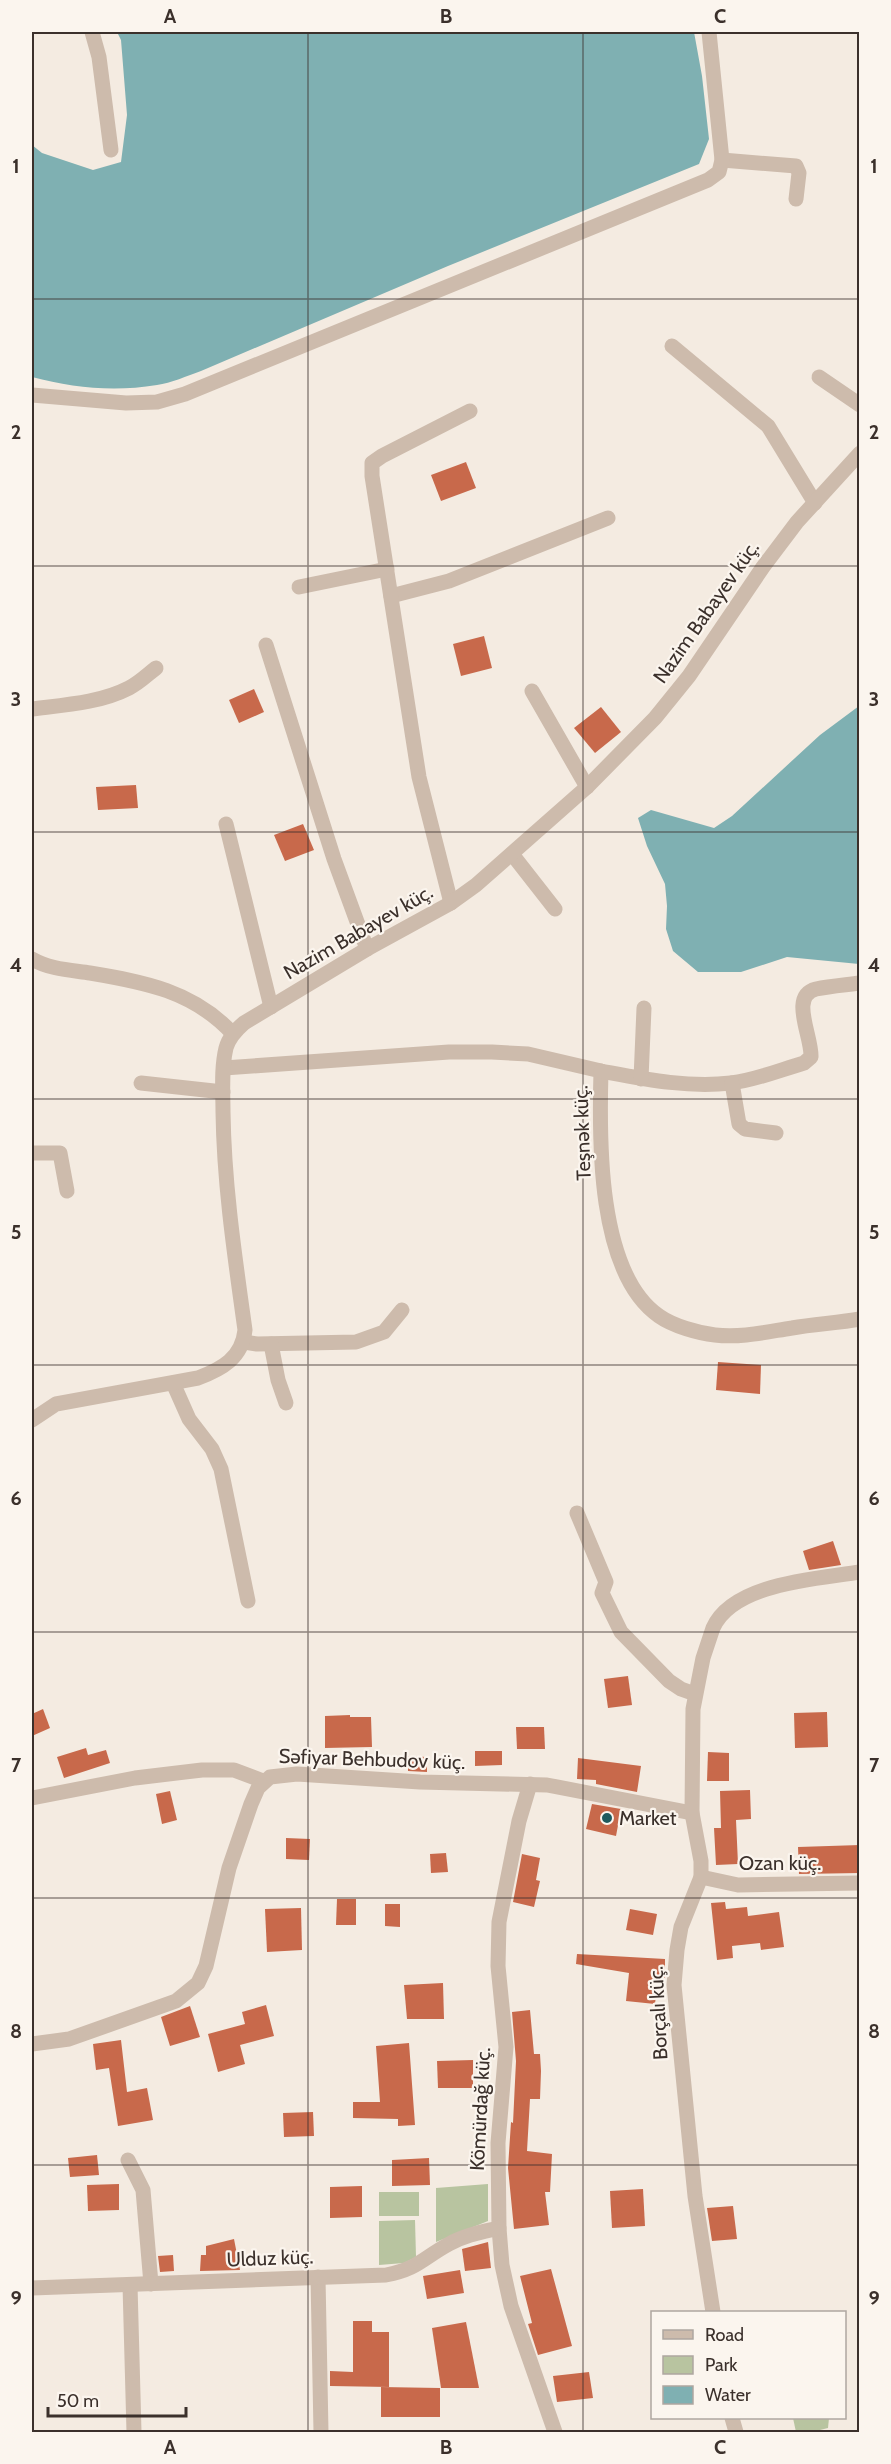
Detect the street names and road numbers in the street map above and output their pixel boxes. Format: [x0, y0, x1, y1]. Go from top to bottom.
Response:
street label: Nazim Babayev küç. [648, 536, 764, 688]
street label: Nazim Babayev küç. [279, 880, 437, 984]
street label: Teşnək küç. [568, 1085, 596, 1181]
street label: Səfiyar Behbudov küç. [278, 1744, 466, 1774]
street label: Ozan küç. [739, 1851, 821, 1875]
street label: Borçalı küç. [644, 1966, 672, 2060]
street label: Kömürdağ küç. [465, 2047, 495, 2171]
street label: Ulduz küç. [226, 2244, 314, 2272]

